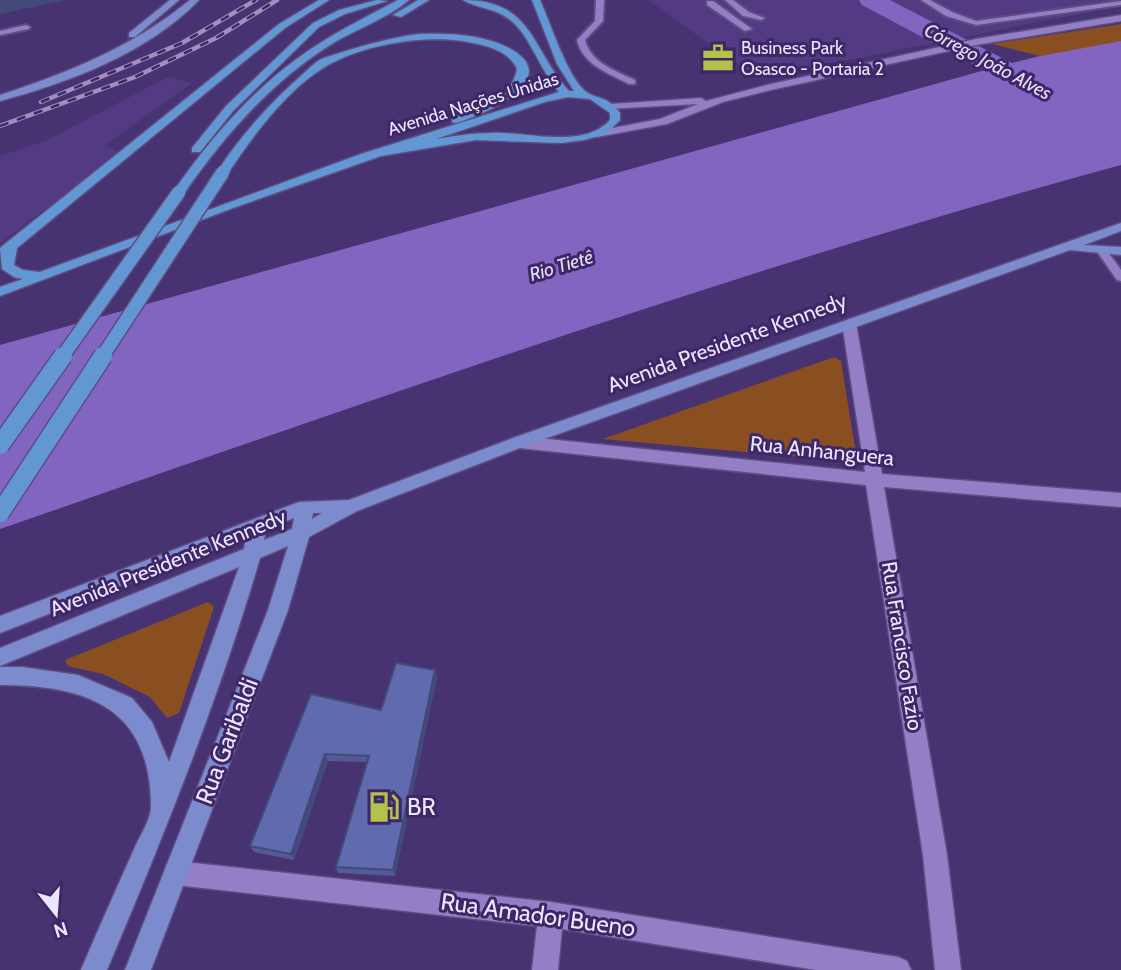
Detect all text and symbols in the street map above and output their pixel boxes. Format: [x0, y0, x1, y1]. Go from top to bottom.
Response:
water label: Córrego João Alves [920, 18, 1055, 105]
place label: Business Park Osasco - Portaria 2 [741, 37, 884, 80]
office icon: Business Park Osasco - Portaria 2 [701, 41, 735, 75]
street label: Avenida Nações Unidas [385, 68, 561, 140]
water label: Rio Tietê [527, 245, 596, 286]
street label: Avenida Presidente Kennedy [604, 287, 850, 397]
street label: Rua Anhanguera [749, 430, 895, 471]
street label: Avenida Presidente Kennedy [46, 503, 290, 621]
street label: Rua Francisco Fazio [877, 560, 928, 732]
street label: Rua Garibaldi [189, 674, 264, 808]
fuel station icon: BR [367, 790, 401, 824]
place label: BR [407, 792, 436, 821]
north arrow [21, 879, 91, 949]
street label: Rua Amador Bueno [439, 886, 637, 943]
text: N [51, 917, 71, 943]

